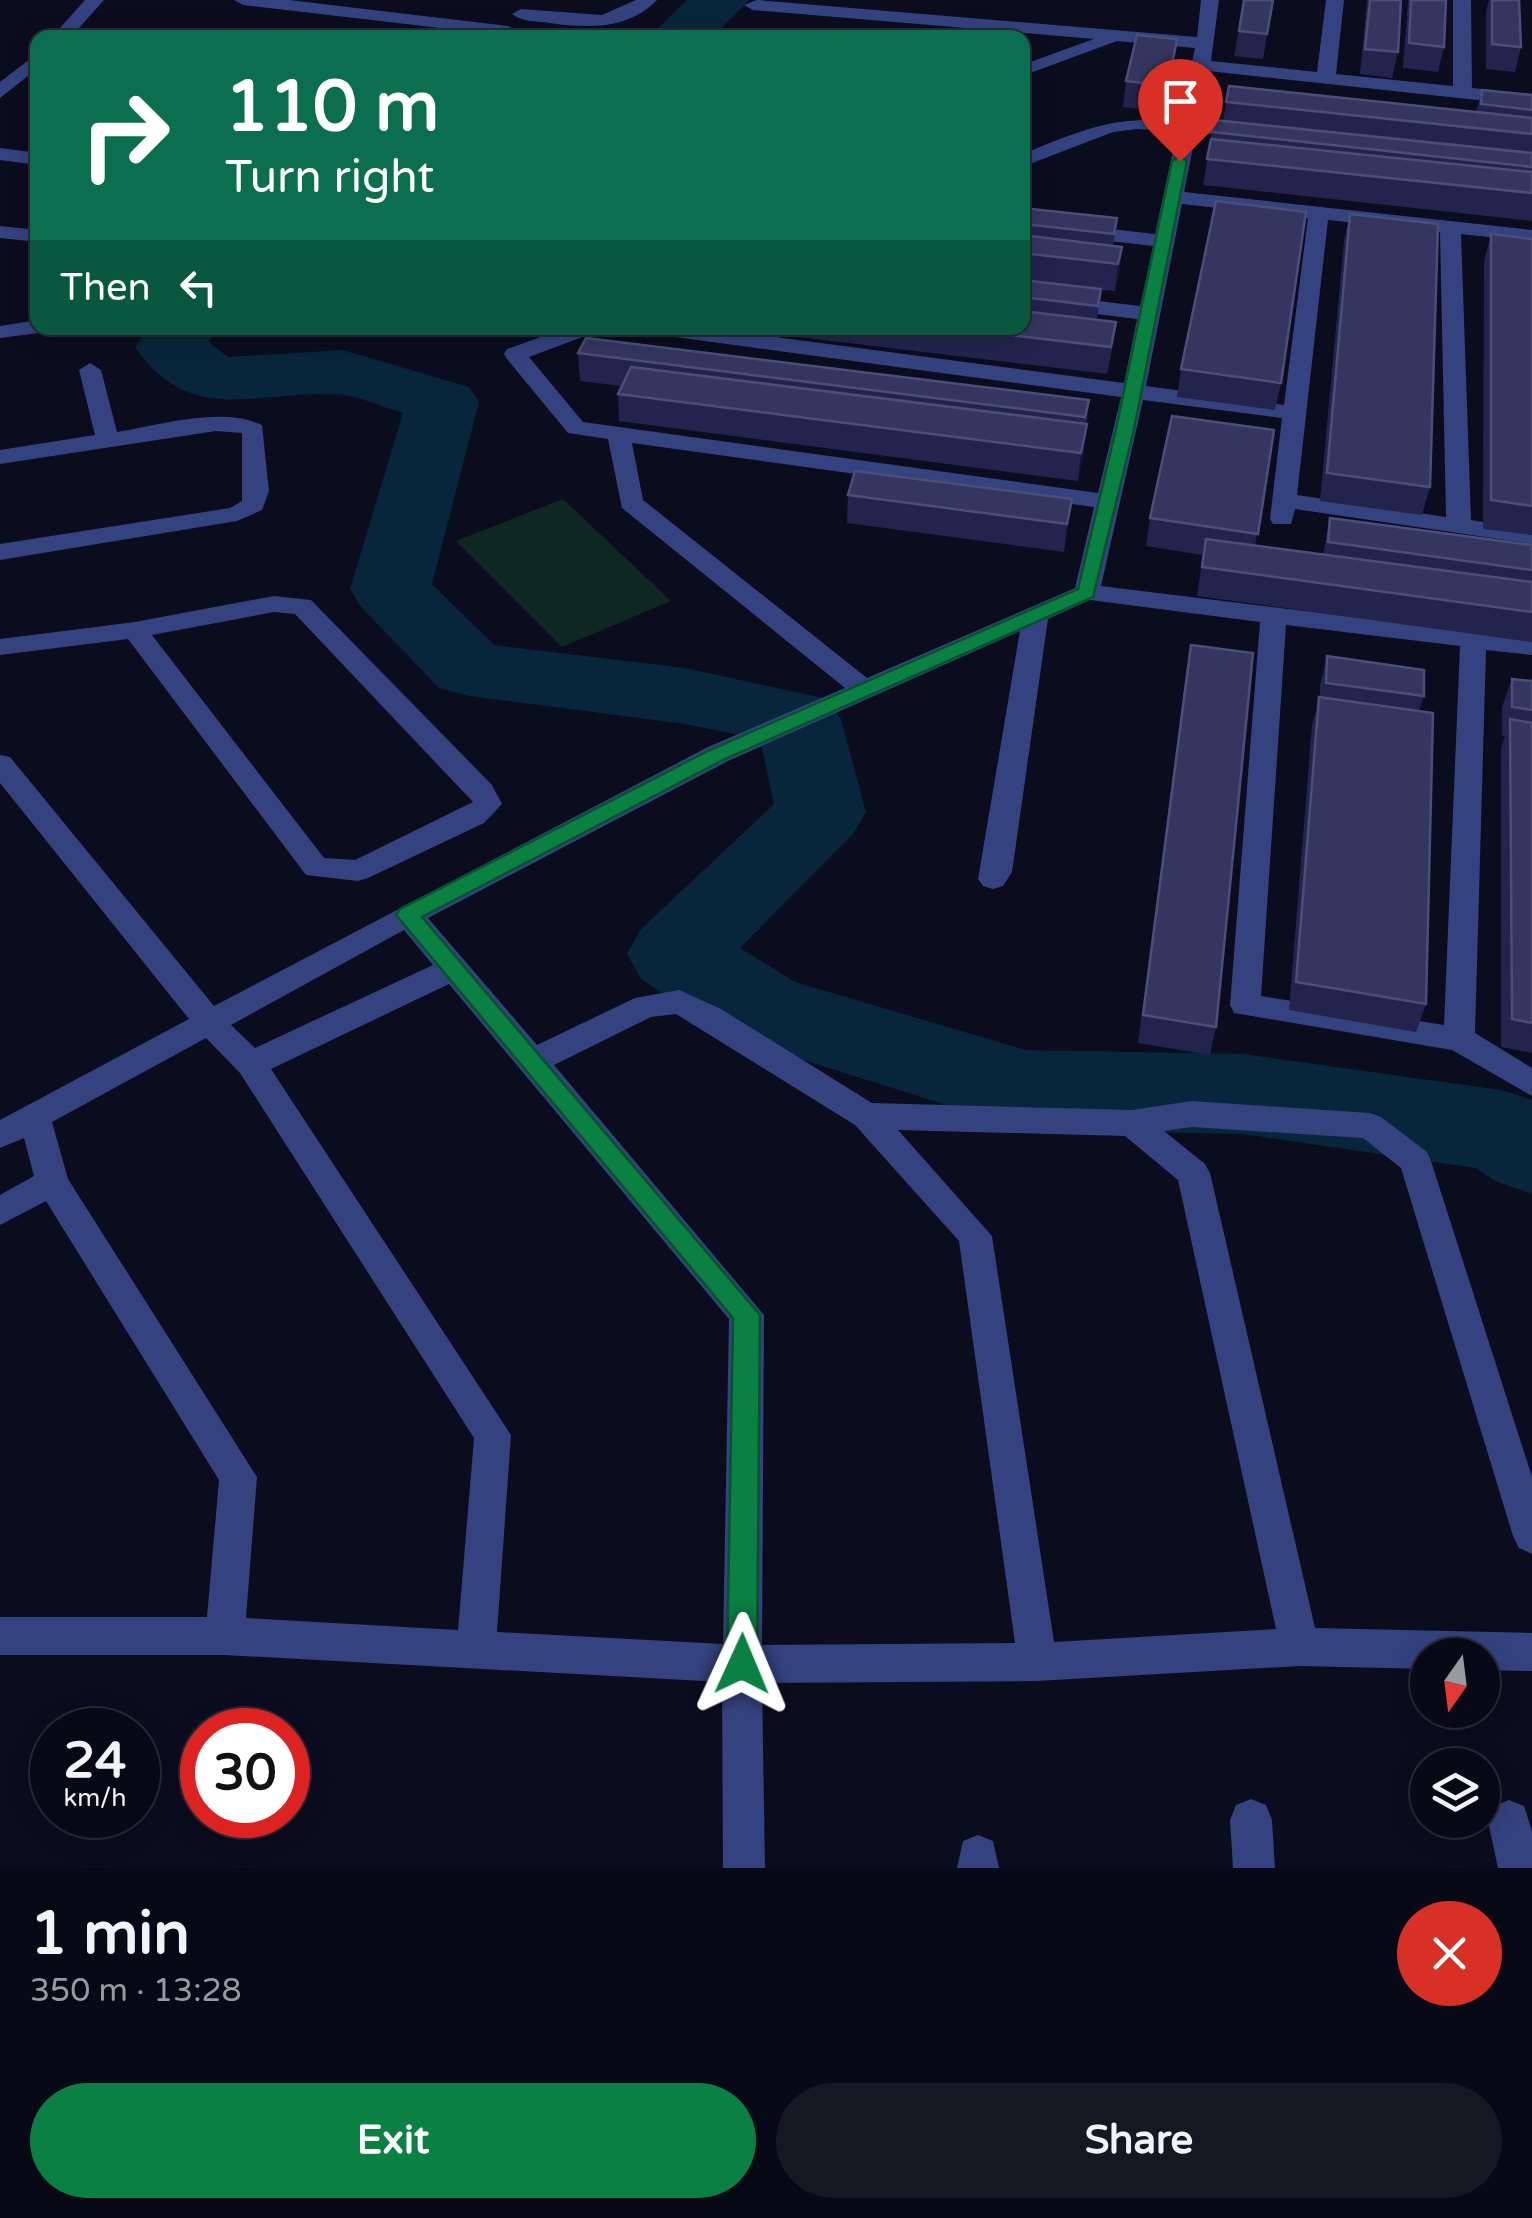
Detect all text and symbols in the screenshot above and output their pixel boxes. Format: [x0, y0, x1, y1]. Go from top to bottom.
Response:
pin [1138, 59, 1223, 162]
text: 110 m [225, 66, 439, 150]
icon: right [60, 70, 190, 200]
icon: arrive [1153, 74, 1208, 129]
text: Turn right [225, 151, 434, 205]
icon: left [171, 260, 226, 315]
text: Then [60, 265, 151, 311]
position arrow [690, 1612, 794, 1716]
north arrow [1410, 1638, 1500, 1728]
map controls [1410, 1638, 1500, 1838]
speed limit sign: 30 [180, 1708, 310, 1838]
text: 24 [64, 1731, 126, 1791]
button: layers [1410, 1748, 1500, 1838]
text: km/h [64, 1783, 126, 1813]
text: 1 min [30, 1898, 190, 1970]
button: close [1397, 1901, 1502, 2006]
text: 350 m · 13:28 [30, 1972, 242, 2010]
button: Exit [30, 2083, 756, 2198]
button: Share [776, 2083, 1502, 2198]

